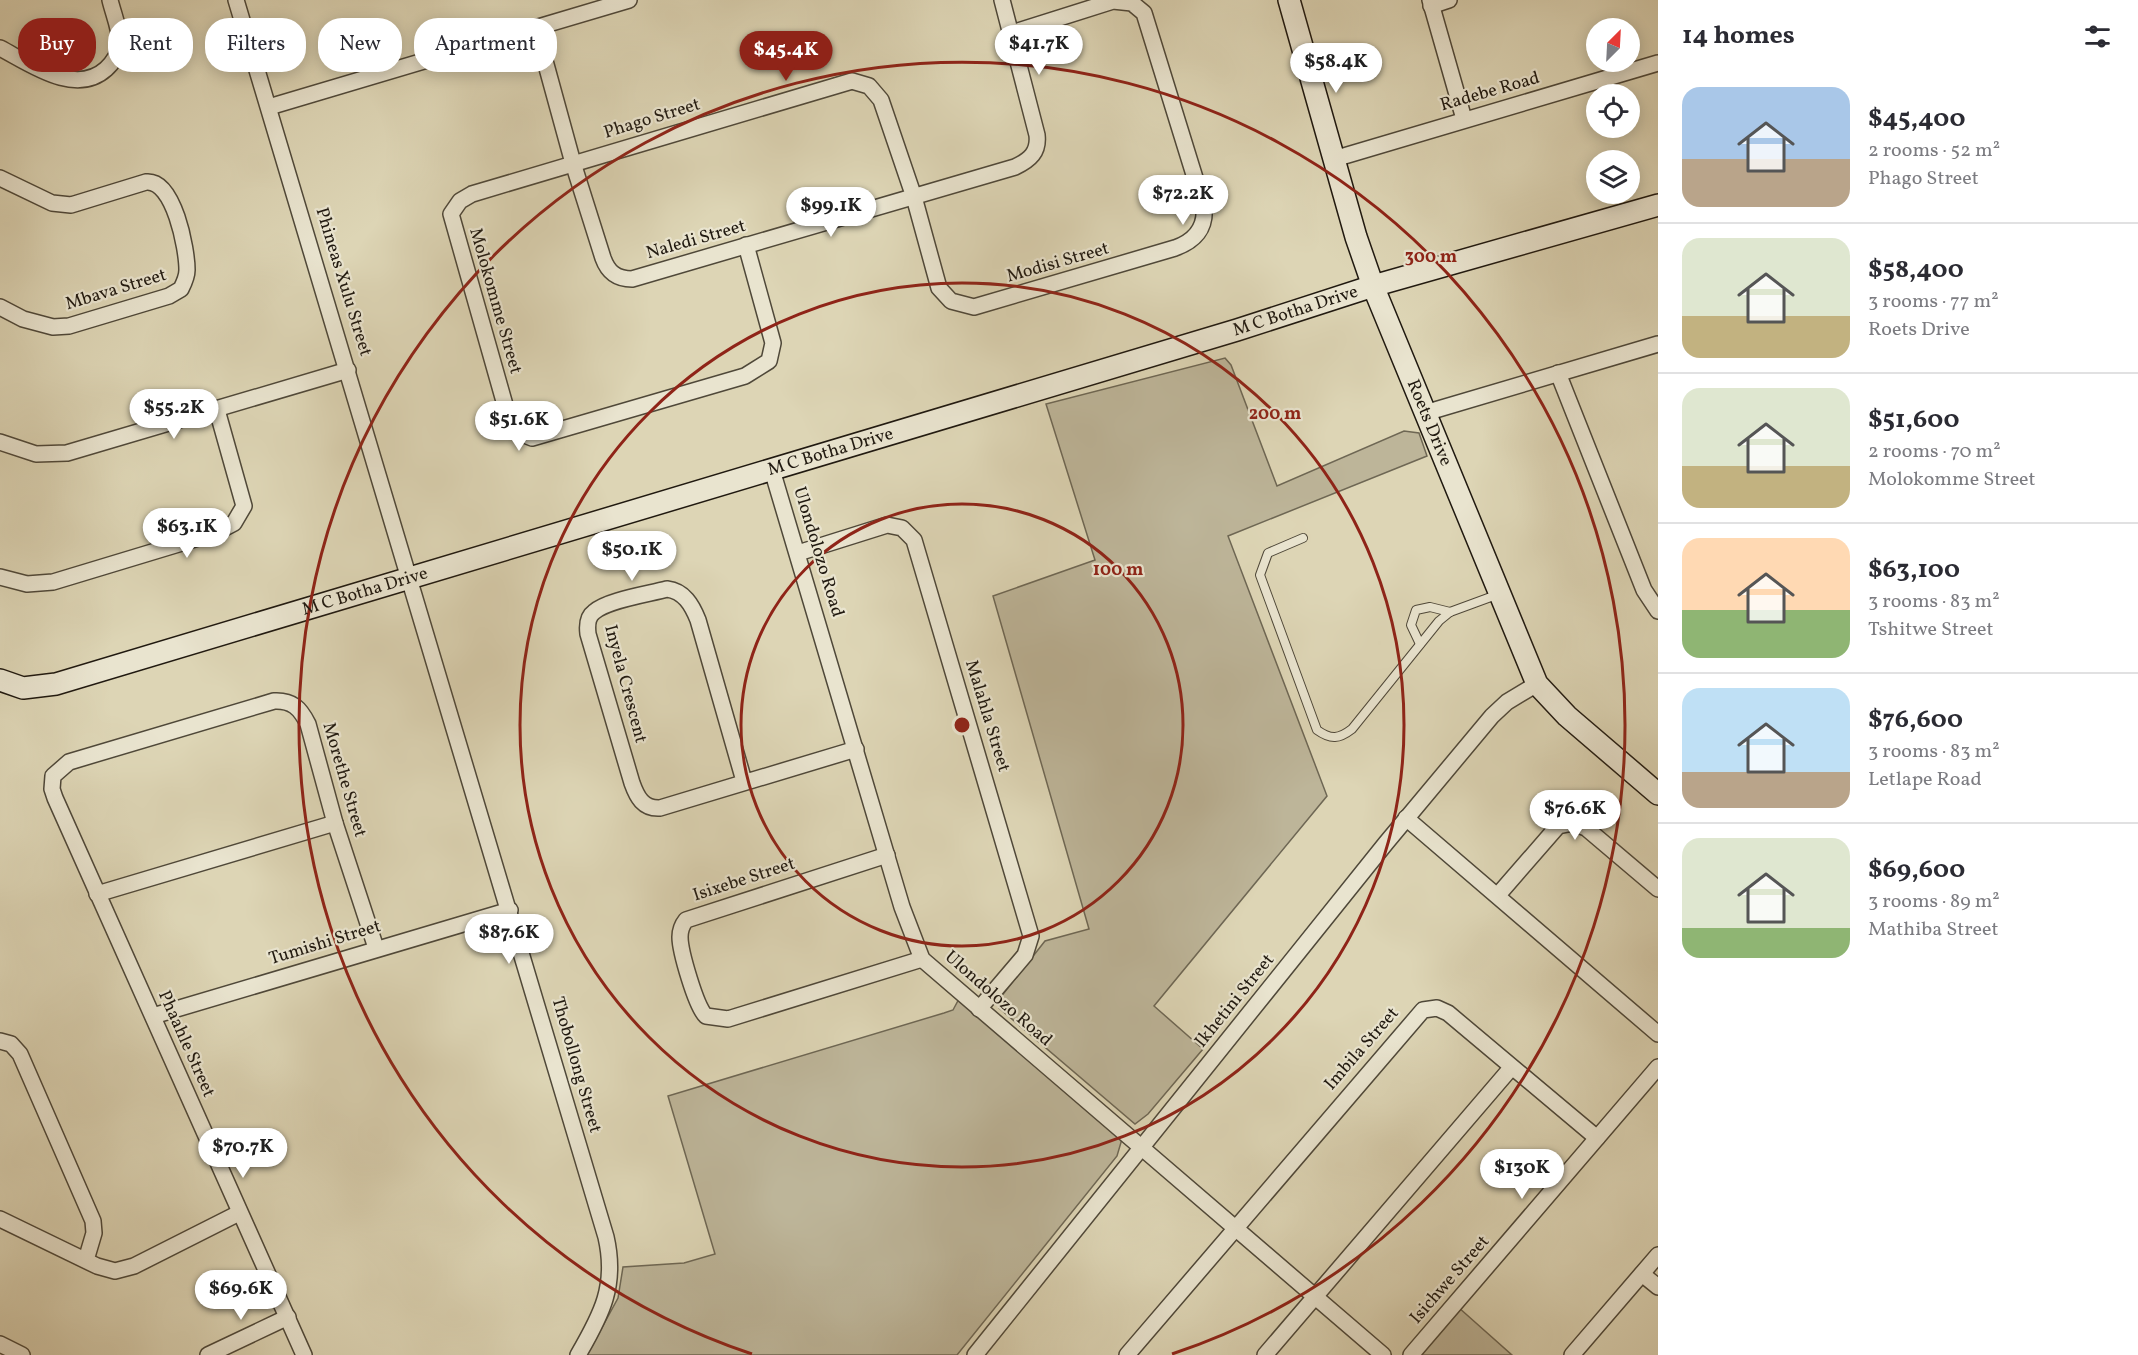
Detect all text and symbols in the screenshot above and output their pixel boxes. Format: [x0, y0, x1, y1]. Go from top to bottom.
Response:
chip: Buy [18, 18, 96, 72]
chip: Rent [108, 18, 193, 72]
chip: Filters [205, 18, 306, 72]
chip: New [318, 18, 402, 72]
chip: Apartment [414, 18, 557, 72]
north arrow [1586, 18, 1640, 72]
map controls [1586, 18, 1640, 204]
text: 14 homes [1682, 18, 1795, 54]
icon: filters [2081, 20, 2114, 53]
pin: $41.7K [990, 25, 1088, 76]
text: $41.7K [1009, 30, 1069, 58]
pin: $45.4K [737, 31, 835, 82]
text: $45.4K [754, 36, 818, 64]
pin: $58.4K [1287, 43, 1385, 94]
text: $58.4K [1304, 48, 1368, 76]
street label: Radebe Road [1437, 66, 1543, 118]
button: locate [1586, 84, 1640, 138]
street label: Phago Street [601, 92, 703, 146]
text: $45,400 [1868, 101, 1965, 137]
icon: home [1730, 111, 1802, 183]
text: 2 rooms · 52 m² [1868, 137, 2000, 165]
button: layers [1586, 150, 1640, 204]
text: Phago Street [1868, 165, 1979, 193]
pin: $72.2K [1134, 175, 1232, 226]
text: $72.2K [1152, 180, 1214, 208]
pin: $99.1K [782, 187, 880, 238]
text: $99.1K [800, 192, 862, 220]
street label: Phineas Xulu Street [308, 205, 378, 359]
street label: Naledi Street [643, 214, 749, 266]
street label: Molokomme Street [462, 225, 528, 377]
street label: Modisi Street [1004, 236, 1112, 290]
text: 300 m [1405, 245, 1457, 270]
text: $58,400 [1868, 252, 1964, 288]
icon: home [1730, 262, 1802, 334]
street label: Mbava Street [62, 263, 170, 317]
street label: M C Botha Drive [1230, 279, 1361, 343]
text: 3 rooms · 77 m² [1868, 288, 1999, 316]
text: Roets Drive [1868, 316, 1970, 344]
street label: Roets Drive [1400, 376, 1458, 470]
pin: $55.2K [125, 389, 223, 440]
text: $55.2K [144, 394, 204, 422]
pin: $51.6K [470, 401, 568, 452]
text: 200 m [1249, 402, 1301, 427]
text: $51,600 [1868, 402, 1960, 438]
text: $51.6K [489, 406, 549, 434]
icon: home [1730, 412, 1802, 484]
street label: M C Botha Drive [764, 421, 896, 483]
text: 2 rooms · 70 m² [1868, 438, 2001, 466]
text: Molokomme Street [1868, 466, 2036, 494]
street label: Ulondolozo Road [786, 484, 850, 620]
pin: $63.1K [138, 508, 236, 559]
text: $63.1K [157, 513, 217, 541]
pin: $50.1K [583, 531, 681, 582]
text: $50.1K [601, 536, 663, 564]
text: $63,100 [1868, 552, 1960, 588]
text: 100 m [1093, 558, 1143, 583]
street label: M C Botha Drive [299, 561, 431, 622]
icon: home [1730, 562, 1802, 634]
text: 3 rooms · 83 m² [1868, 588, 2000, 616]
text: Tshitwe Street [1868, 616, 1993, 644]
street label: Inyela Crescent [597, 622, 653, 746]
street label: Malahla Street [958, 657, 1016, 775]
text: $76,600 [1868, 702, 1963, 738]
icon: home [1730, 712, 1802, 784]
centre of rings [952, 715, 972, 735]
street label: Morethe Street [316, 720, 372, 840]
text: 3 rooms · 83 m² [1868, 738, 2000, 766]
text: Letlape Road [1868, 766, 1982, 794]
pin: $76.6K [1526, 790, 1624, 841]
text: $76.6K [1544, 795, 1606, 823]
street label: Isixebe Street [690, 852, 798, 908]
text: $69,600 [1868, 852, 1965, 888]
icon: home [1730, 862, 1802, 934]
text: 3 rooms · 89 m² [1868, 888, 2000, 916]
street label: Tumishi Street [266, 914, 384, 972]
pin: $87.6K [460, 914, 558, 965]
text: Mathiba Street [1868, 916, 1999, 944]
text: $87.6K [479, 919, 539, 947]
street label: Ulondolozo Road [939, 945, 1057, 1053]
street label: Ikhetini Street [1189, 949, 1281, 1053]
street label: Phaahle Street [151, 987, 221, 1101]
street label: Thobollong Street [545, 994, 607, 1136]
street label: Imbila Street [1319, 1002, 1405, 1096]
pin: $70.7K [194, 1128, 292, 1179]
text: $70.7K [212, 1133, 274, 1161]
pin: $130K [1480, 1149, 1564, 1200]
text: $130K [1494, 1154, 1550, 1182]
street label: Isichwe Street [1404, 1230, 1496, 1330]
pin: $69.6K [192, 1270, 290, 1321]
text: $69.6K [209, 1275, 273, 1303]

